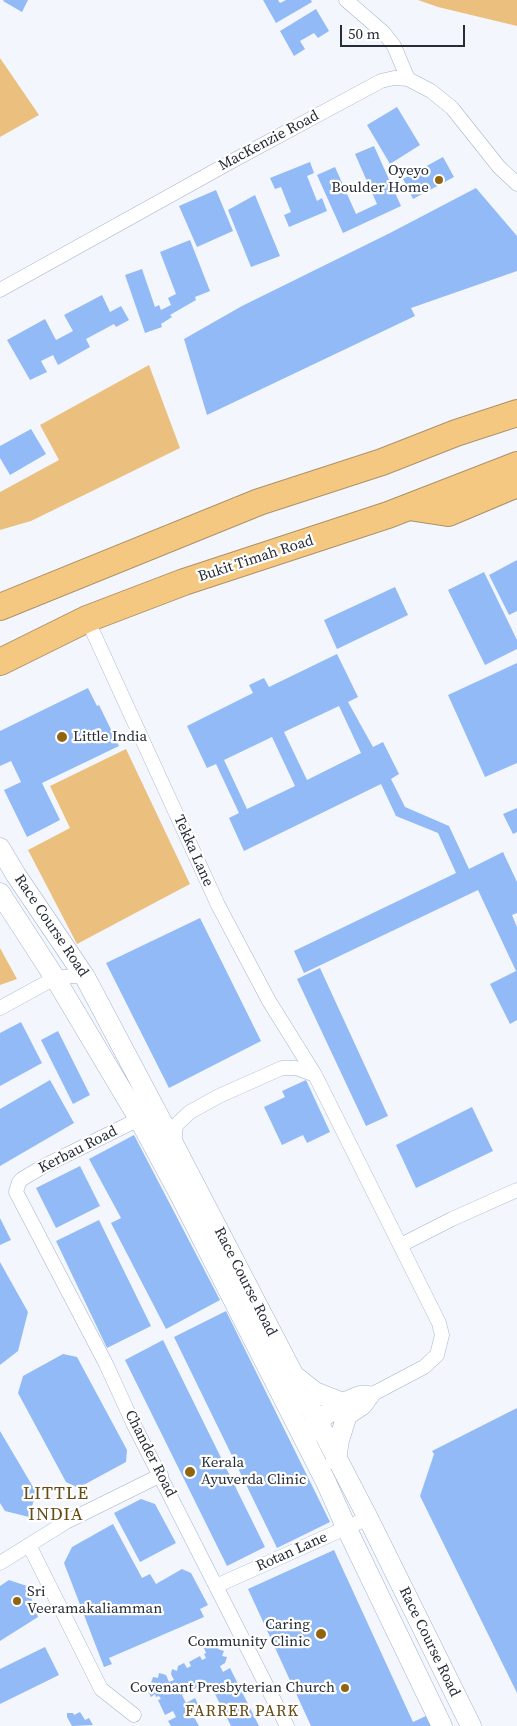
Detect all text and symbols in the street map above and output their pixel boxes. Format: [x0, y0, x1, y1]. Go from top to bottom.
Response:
scale bar [342, 15, 467, 47]
text: 50 m [348, 23, 380, 44]
street label: MacKenzie Road [216, 107, 322, 175]
place label: Oyeyo Boulder Home [331, 162, 429, 197]
marker: Oyeyo Boulder Home [433, 174, 445, 186]
street label: Bukit Timah Road [196, 532, 316, 586]
place label: Little India [73, 728, 147, 746]
marker: Little India [55, 730, 69, 744]
street label: Tekka Lane [169, 812, 217, 890]
street label: Race Course Road [10, 871, 92, 981]
street label: Kerbau Road [36, 1122, 120, 1178]
street label: Race Course Road [210, 1224, 280, 1340]
street label: Chander Road [120, 1408, 180, 1500]
place label: Kerala Ayuverda Clinic [201, 1454, 306, 1489]
marker: Kerala Ayuverda Clinic [183, 1465, 197, 1479]
district label: LITTLE INDIA [22, 1483, 90, 1526]
street label: Rotan Lane [254, 1528, 330, 1576]
place label: Sri Veeramakaliamman [27, 1583, 162, 1618]
street label: Race Course Road [395, 1584, 463, 1700]
marker: Sri Veeramakaliamman [11, 1595, 23, 1607]
place label: Caring Community Clinic [188, 1616, 310, 1651]
marker: Caring Community Clinic [314, 1627, 328, 1641]
place label: Covenant Presbyterian Church [130, 1679, 335, 1697]
marker: Covenant Presbyterian Church [339, 1682, 351, 1694]
district label: FARRER PARK [184, 1702, 300, 1722]

